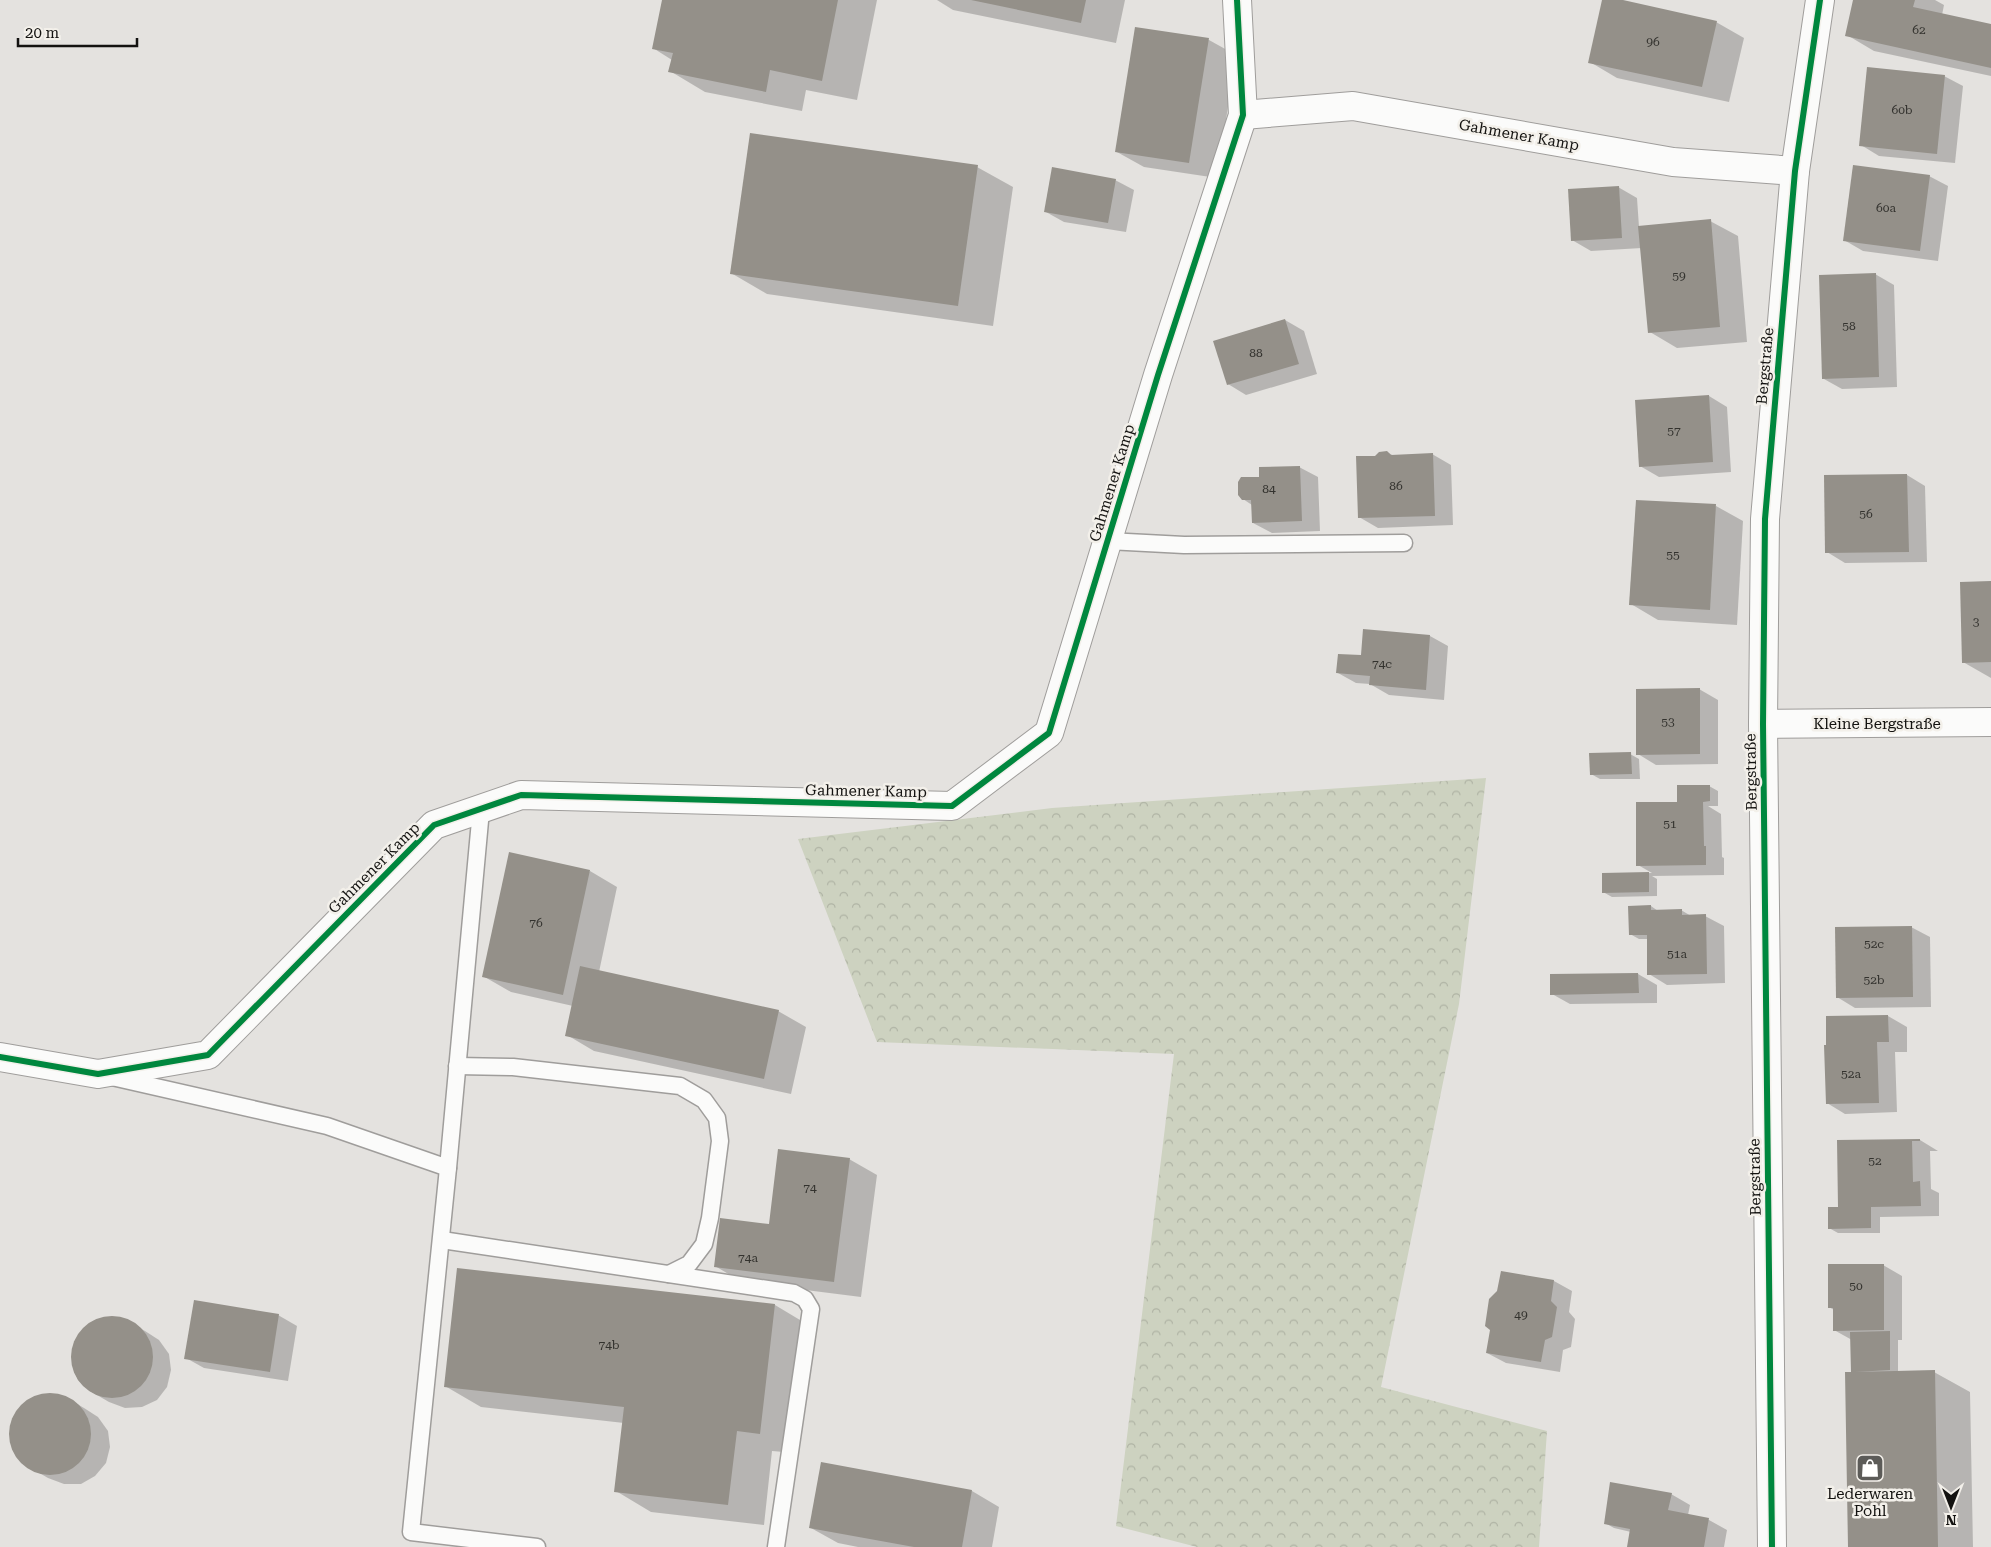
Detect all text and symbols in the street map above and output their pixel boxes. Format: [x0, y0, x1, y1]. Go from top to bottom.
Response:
scale bar [18, 15, 136, 47]
house number: 62 [1912, 23, 1926, 37]
text: 20 m [25, 24, 60, 42]
house number: 96 [1646, 35, 1660, 49]
house number: 60b [1891, 103, 1913, 117]
street label: Gahmener Kamp [1457, 116, 1581, 154]
house number: 60a [1876, 201, 1896, 215]
house number: 59 [1672, 269, 1686, 283]
house number: 58 [1842, 319, 1856, 333]
street label: Bergstraße [1753, 327, 1777, 405]
house number: 88 [1249, 346, 1263, 360]
street label: Gahmener Kamp [1086, 422, 1138, 544]
house number: 57 [1667, 424, 1681, 438]
house number: 86 [1389, 479, 1403, 493]
house number: 84 [1262, 482, 1276, 496]
house number: 56 [1859, 507, 1873, 521]
house number: 55 [1666, 548, 1680, 562]
house number: 3 [1973, 615, 1980, 629]
house number: 74c [1372, 657, 1392, 671]
house number: 53 [1661, 715, 1675, 729]
street label: Kleine Bergstraße [1813, 715, 1941, 733]
street label: Bergstraße [1741, 733, 1761, 811]
street label: Gahmener Kamp [805, 781, 927, 801]
house number: 51 [1663, 817, 1677, 831]
street label: Gahmener Kamp [325, 818, 424, 917]
house number: 76 [529, 916, 543, 930]
house number: 52c [1864, 937, 1884, 951]
house number: 51a [1667, 947, 1687, 961]
house number: 52b [1863, 973, 1885, 987]
house number: 52a [1841, 1067, 1861, 1081]
street label: Bergstraße [1745, 1138, 1765, 1216]
house number: 52 [1868, 1154, 1882, 1168]
house number: 74 [803, 1181, 817, 1195]
house number: 74a [738, 1251, 758, 1265]
house number: 50 [1849, 1279, 1863, 1293]
house number: 49 [1514, 1308, 1528, 1322]
house number: 74b [598, 1338, 620, 1352]
shop icon: Lederwaren Pohl [1855, 1453, 1885, 1483]
north arrow [1926, 1482, 1976, 1532]
place label: Lederwaren Pohl [1827, 1485, 1913, 1520]
text: N [1945, 1512, 1956, 1528]

